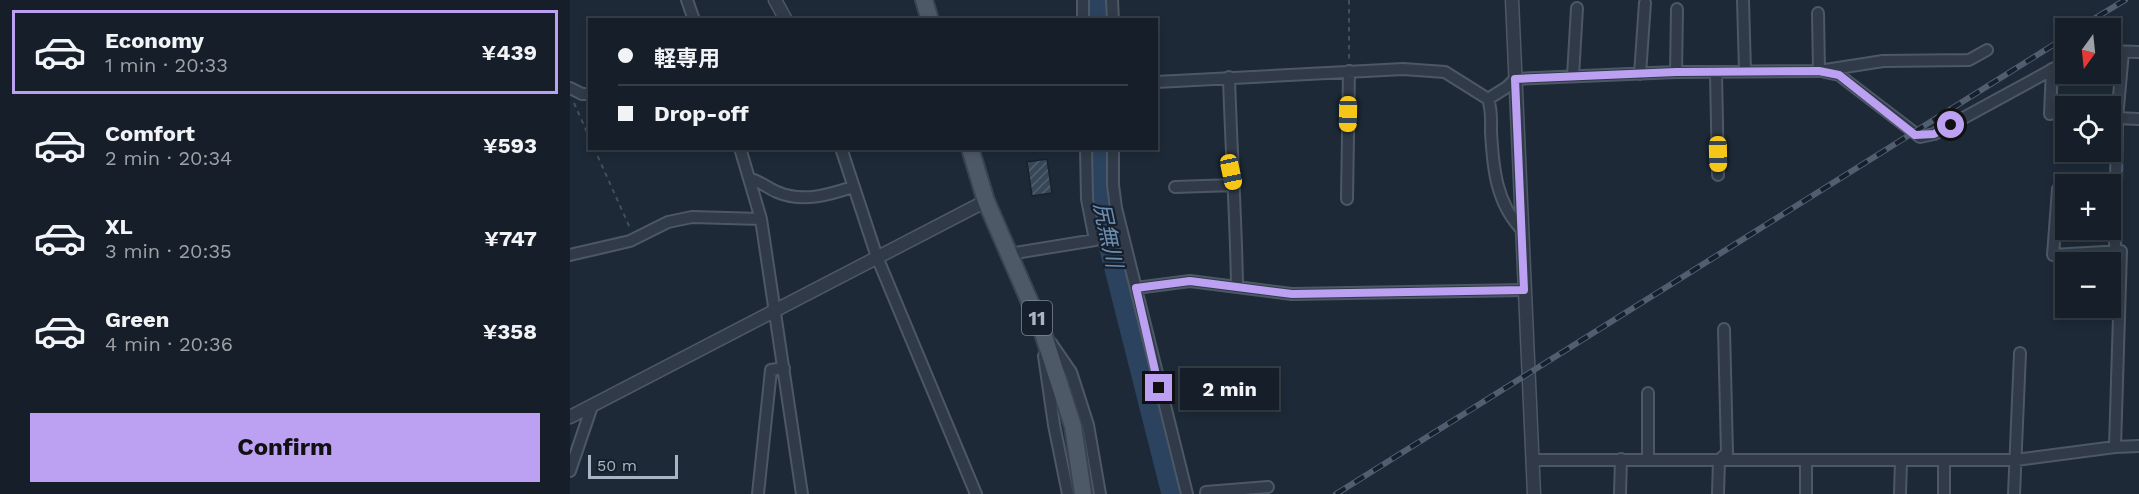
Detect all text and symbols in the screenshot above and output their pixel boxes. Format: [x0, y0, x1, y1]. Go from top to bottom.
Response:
north arrow [2055, 18, 2121, 84]
map controls [2055, 18, 2121, 318]
icon: car [33, 25, 87, 79]
text: Economy [105, 28, 204, 53]
text: ¥439 [482, 40, 537, 65]
text: 軽専用 [654, 46, 720, 71]
text: 1 min · 20:33 [105, 53, 228, 77]
car [1339, 96, 1357, 132]
button: locate [2055, 96, 2121, 162]
text: Drop-off [654, 101, 749, 126]
route start [1937, 111, 1964, 138]
icon: car [33, 118, 87, 172]
text: Comfort [105, 121, 195, 146]
text: ¥593 [483, 133, 537, 158]
car [1709, 136, 1727, 172]
text: 2 min · 20:34 [105, 146, 232, 170]
car [1218, 153, 1244, 191]
button: + [2055, 174, 2121, 240]
water label: 尻無川 [1089, 200, 1128, 272]
icon: car [33, 211, 87, 265]
text: XL [105, 214, 133, 239]
text: ¥747 [484, 226, 537, 251]
text: 3 min · 20:35 [105, 239, 232, 263]
button: − [2055, 252, 2121, 318]
road number: 11 [1022, 301, 1052, 335]
icon: car [33, 304, 87, 358]
text: Green [105, 307, 169, 332]
text: ¥358 [483, 319, 537, 344]
text: 4 min · 20:36 [105, 332, 233, 356]
callout: 2 min [1180, 367, 1279, 409]
route end [1145, 374, 1172, 401]
text: 2 min [1202, 377, 1257, 401]
button: Confirm [30, 413, 540, 482]
scale bar [588, 452, 678, 480]
text: 50 m [597, 456, 637, 475]

